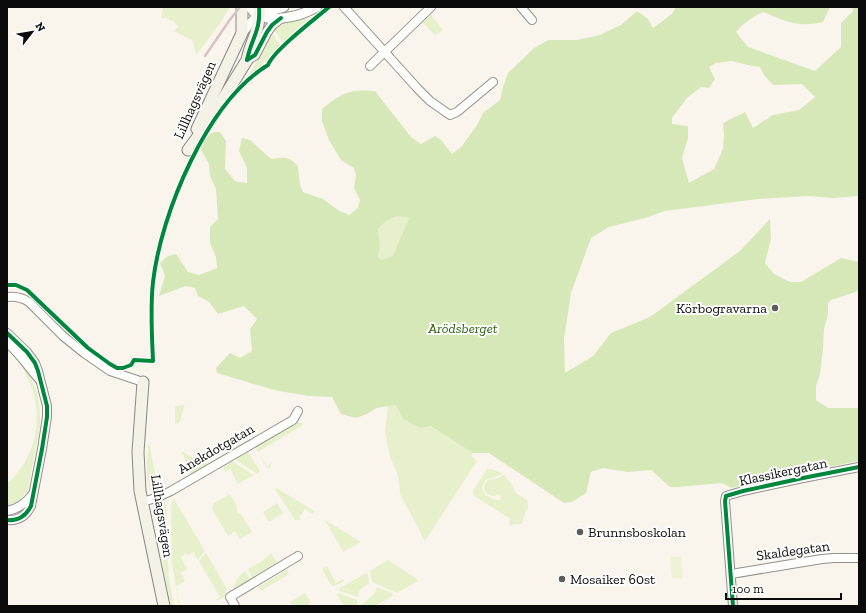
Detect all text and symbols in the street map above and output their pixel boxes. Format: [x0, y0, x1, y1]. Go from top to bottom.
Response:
north arrow [12, 12, 52, 52]
text: N [32, 20, 48, 35]
street label: Lillhagsvägen [170, 58, 220, 142]
place label: Körbogravarna [676, 300, 767, 317]
marker: Körbogravarna [770, 303, 780, 313]
park label: Arödsberget [427, 320, 498, 337]
street label: Anekdotgatan [175, 420, 257, 478]
street label: Klassikergatan [737, 454, 829, 490]
street label: Lillhagsvägen [147, 473, 177, 559]
place label: Brunnsboskolan [588, 524, 686, 541]
marker: Brunnsboskolan [575, 527, 585, 537]
street label: Skaldegatan [755, 537, 831, 565]
place label: Mosaiker 60st [570, 571, 656, 588]
marker: Mosaiker 60st [557, 574, 567, 584]
scale bar [726, 575, 841, 601]
text: 100 m [732, 582, 764, 596]

